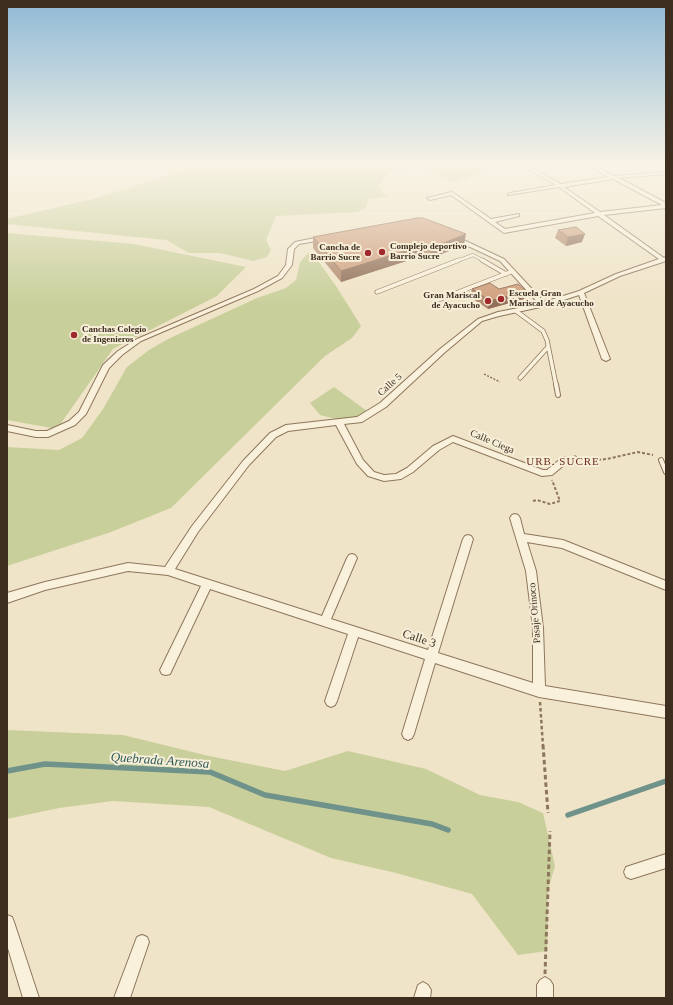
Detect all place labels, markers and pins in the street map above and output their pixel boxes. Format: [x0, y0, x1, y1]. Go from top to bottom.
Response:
place label: Complejo deportivo Barrio Sucre [390, 242, 467, 263]
place label: Cancha de Barrio Sucre [310, 243, 360, 264]
marker: Complejo deportivo Barrio Sucre [377, 247, 387, 257]
marker: Cancha de Barrio Sucre [363, 248, 373, 258]
place label: Escuela Gran Mariscal de Ayacucho [509, 289, 594, 310]
place label: Gran Mariscal de Ayacucho [423, 291, 480, 312]
marker: Escuela Gran Mariscal de Ayacucho [496, 294, 506, 304]
marker: Gran Mariscal de Ayacucho [483, 296, 493, 306]
place label: Canchas Colegio de Ingenieros [82, 325, 146, 346]
marker: Canchas Colegio de Ingenieros [69, 330, 79, 340]

